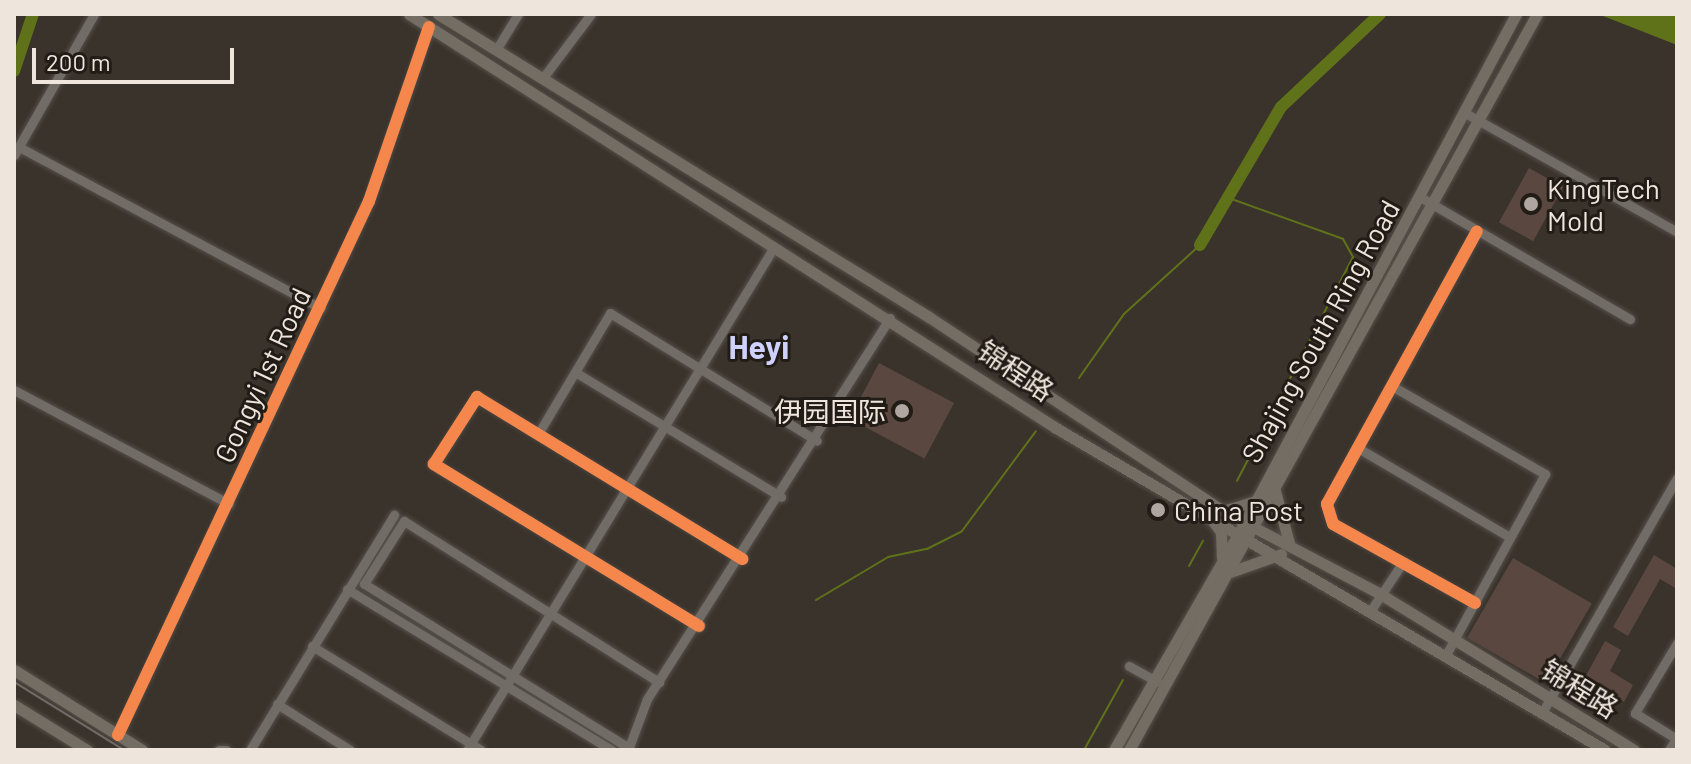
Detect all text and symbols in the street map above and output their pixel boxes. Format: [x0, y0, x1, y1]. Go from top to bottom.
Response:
scale bar [36, 32, 238, 82]
text: 200 m [46, 47, 111, 76]
place label: KingTech Mold [1547, 171, 1660, 237]
street label: Shajing South Ring Road [1234, 194, 1406, 468]
marker: KingTech Mold [1522, 195, 1540, 213]
street label: Gongyi 1st Road [207, 282, 317, 468]
district label: Heyi [729, 327, 789, 365]
street label: 锦程路 [972, 333, 1060, 407]
place label: 伊园国际 [774, 394, 886, 428]
marker: 伊园国际 [893, 402, 911, 420]
place label: China Post [1174, 493, 1303, 527]
marker: China Post [1149, 501, 1167, 519]
street label: 锦程路 [1535, 651, 1625, 725]

